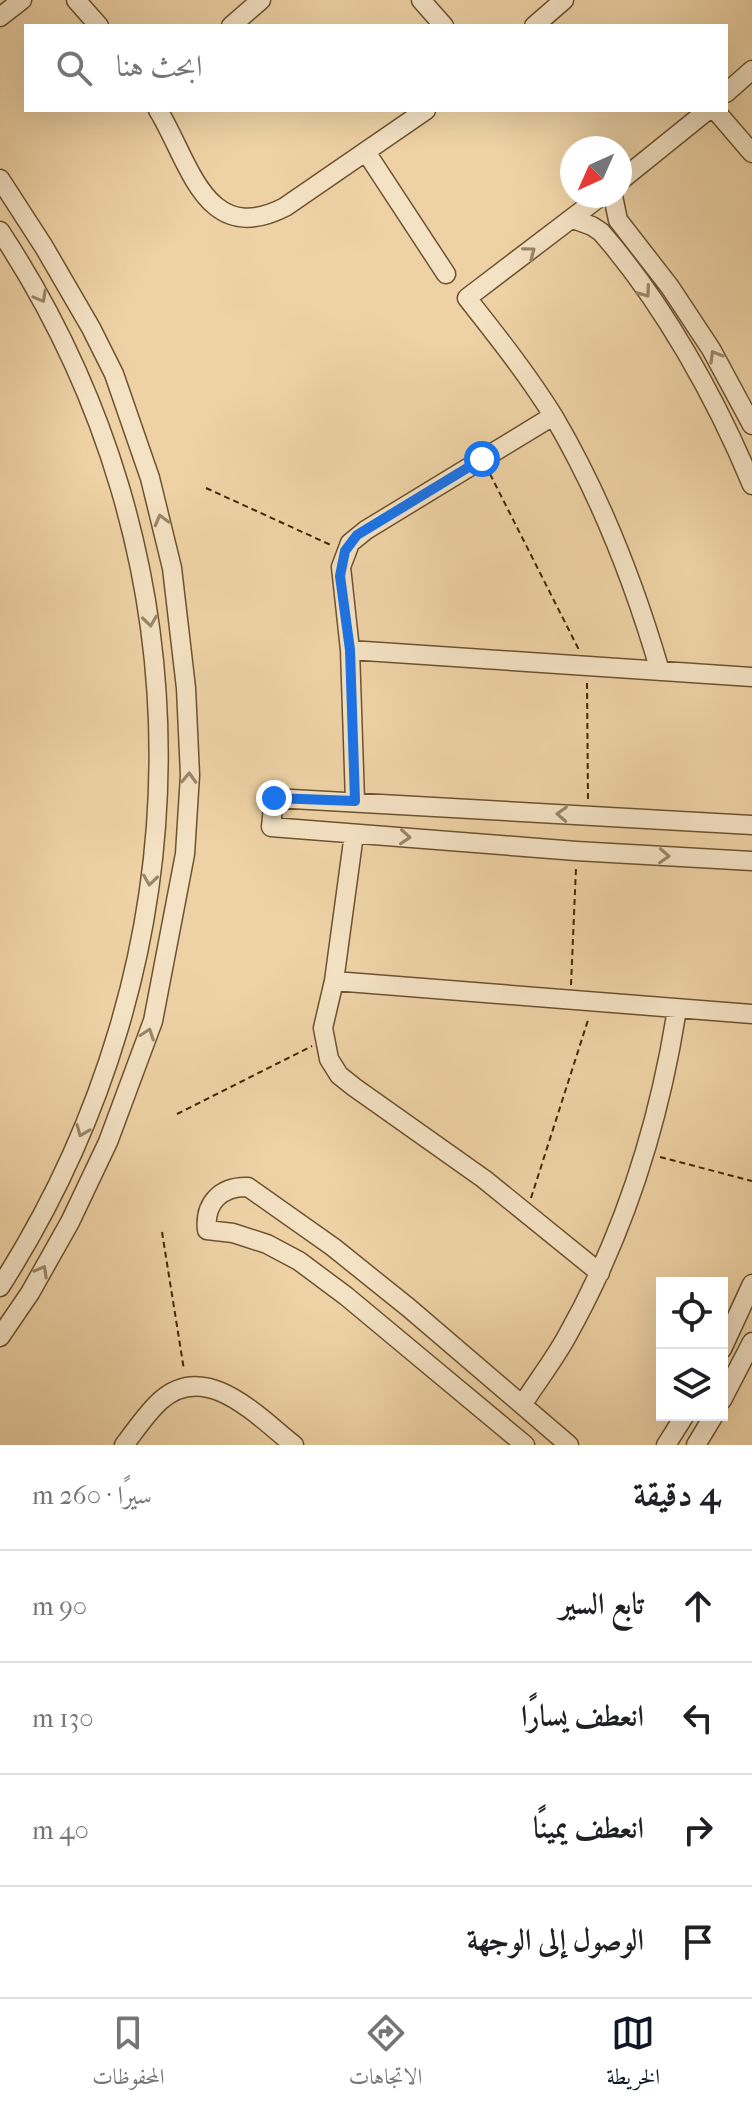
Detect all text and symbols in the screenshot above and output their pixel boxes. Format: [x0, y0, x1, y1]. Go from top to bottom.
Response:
search box [24, 24, 728, 112]
icon: search [52, 46, 96, 90]
text: ابحث هنا [116, 49, 202, 84]
north arrow [560, 136, 632, 208]
one-way arrow [521, 247, 536, 261]
one-way arrow [635, 283, 650, 298]
one-way arrow [31, 288, 47, 303]
one-way arrow [709, 350, 725, 365]
route start [464, 441, 500, 477]
one-way arrow [154, 514, 171, 528]
one-way arrow [141, 615, 158, 628]
one-way arrow [181, 771, 198, 784]
route end [256, 780, 292, 816]
one-way arrow [555, 806, 568, 823]
one-way arrow [399, 829, 412, 846]
one-way arrow [658, 847, 671, 864]
one-way arrow [142, 874, 159, 887]
one-way arrow [139, 1028, 155, 1042]
one-way arrow [75, 1123, 92, 1137]
one-way arrow [32, 1265, 48, 1280]
map controls [656, 1277, 728, 1421]
button: locate [656, 1277, 728, 1349]
button: layers [656, 1349, 728, 1421]
text: 4 دقيقة [633, 1474, 720, 1514]
text: سيرًا · 260 m [32, 1480, 152, 1511]
icon: ahead [676, 1584, 720, 1628]
text: تابع السير [559, 1587, 644, 1622]
text: 90 m [32, 1591, 87, 1622]
icon: left [676, 1696, 720, 1740]
text: انعطف يسارًا [521, 1699, 644, 1734]
text: 130 m [32, 1703, 94, 1734]
icon: right [676, 1808, 720, 1852]
text: انعطف يمينًا [533, 1811, 644, 1846]
text: 40 m [32, 1815, 89, 1846]
icon: arrive [676, 1920, 720, 1964]
text: الوصول إلى الوجهة [467, 1923, 644, 1958]
tab: المحفوظات [92, 2011, 165, 2098]
tab: الاتجاهات [349, 2011, 422, 2098]
tab: الخريطة [606, 2011, 660, 2098]

